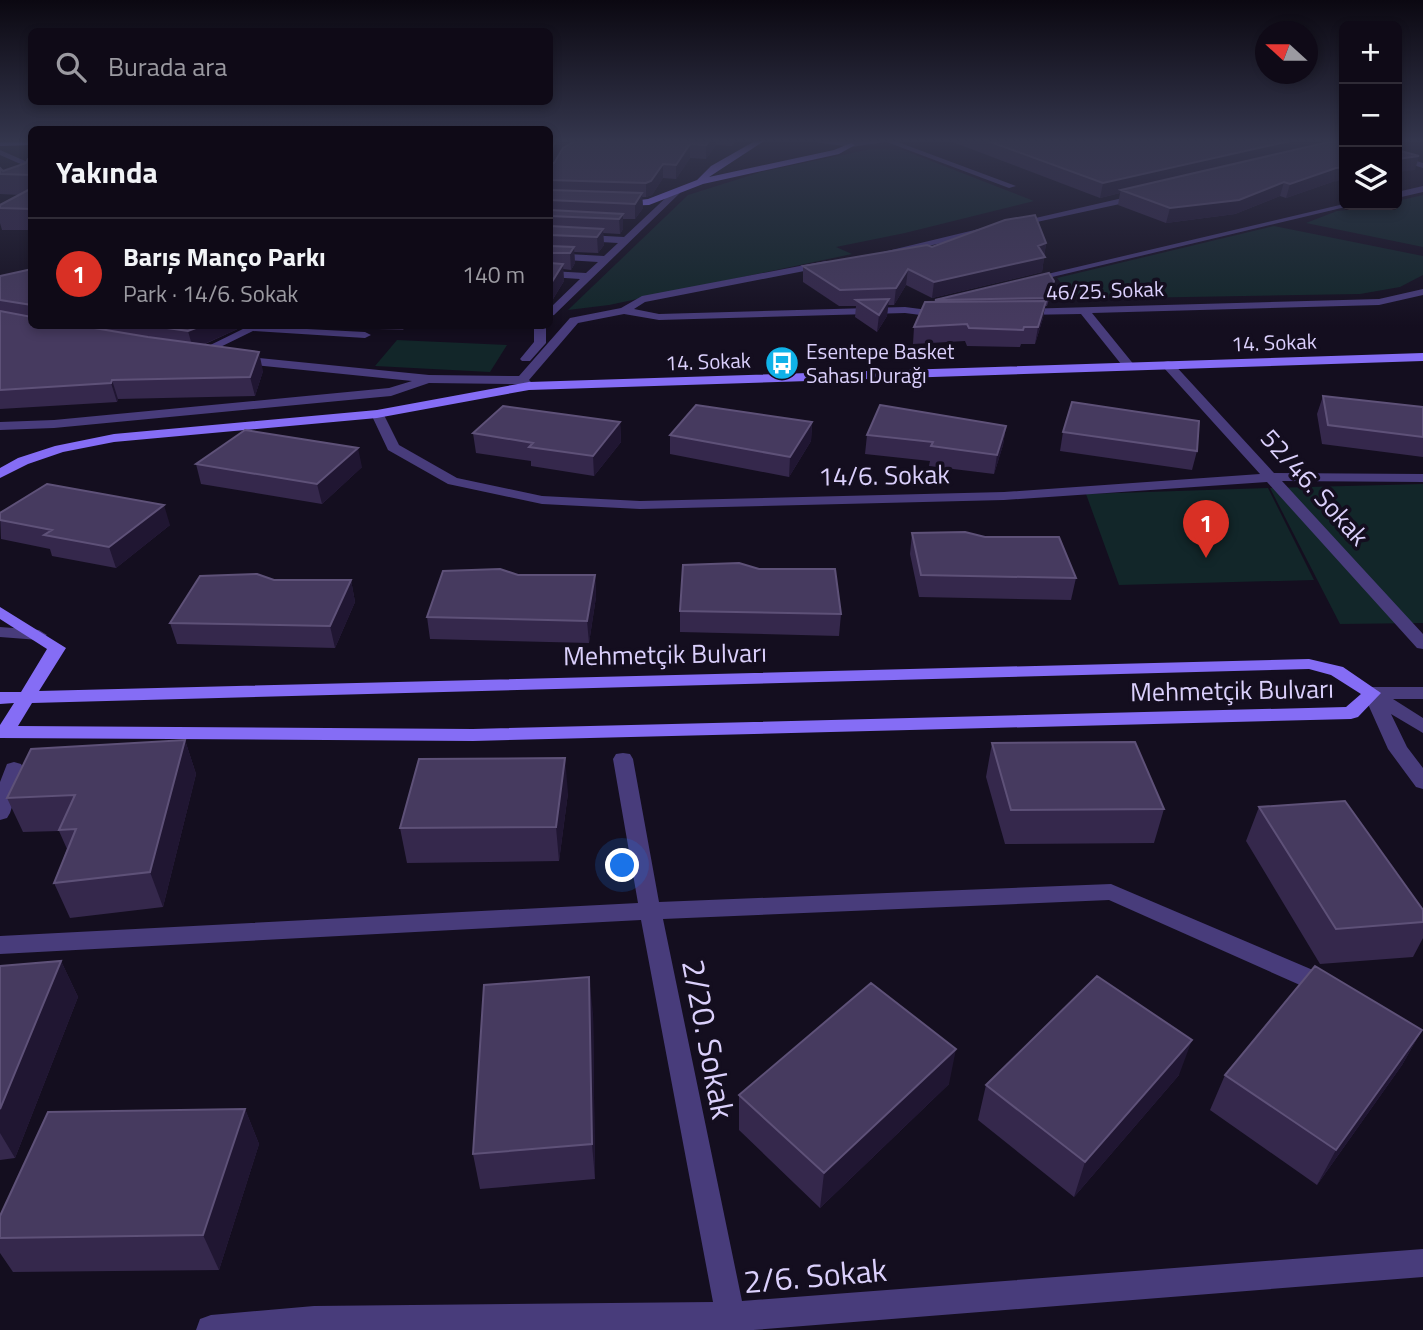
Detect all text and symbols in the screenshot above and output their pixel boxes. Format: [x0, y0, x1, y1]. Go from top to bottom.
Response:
north arrow [1255, 21, 1318, 84]
map controls [1339, 21, 1402, 210]
button: + [1339, 21, 1402, 84]
search box [28, 28, 553, 105]
text: Burada ara [108, 47, 227, 86]
icon: search [52, 48, 90, 86]
button: − [1339, 84, 1402, 147]
button: layers [1339, 147, 1402, 210]
text: Yakında [56, 149, 158, 195]
text: Barış Manço Parkı [123, 237, 326, 276]
text: 1 [73, 257, 85, 292]
text: 140 m [462, 257, 525, 292]
street label: 46/25. Sokak [1046, 272, 1164, 308]
text: Park · 14/6. Sokak [123, 276, 298, 311]
street label: 14. Sokak [1231, 325, 1317, 359]
place label: Esentepe Basket Sahası Durağı [806, 335, 955, 391]
street label: 14. Sokak [665, 344, 751, 378]
bus stop icon: Esentepe Basket Sahası Durağı [763, 344, 801, 382]
street label: 52/46. Sokak [1252, 420, 1378, 554]
street label: 14/6. Sokak [818, 454, 950, 496]
pin: 1 [1183, 500, 1229, 558]
street label: Mehmetçik Bulvarı [563, 633, 767, 675]
street label: Mehmetçik Bulvarı [1130, 669, 1334, 711]
your location [605, 848, 639, 882]
street label: 2/20. Sokak [670, 955, 748, 1123]
street label: 2/6. Sokak [741, 1245, 889, 1305]

